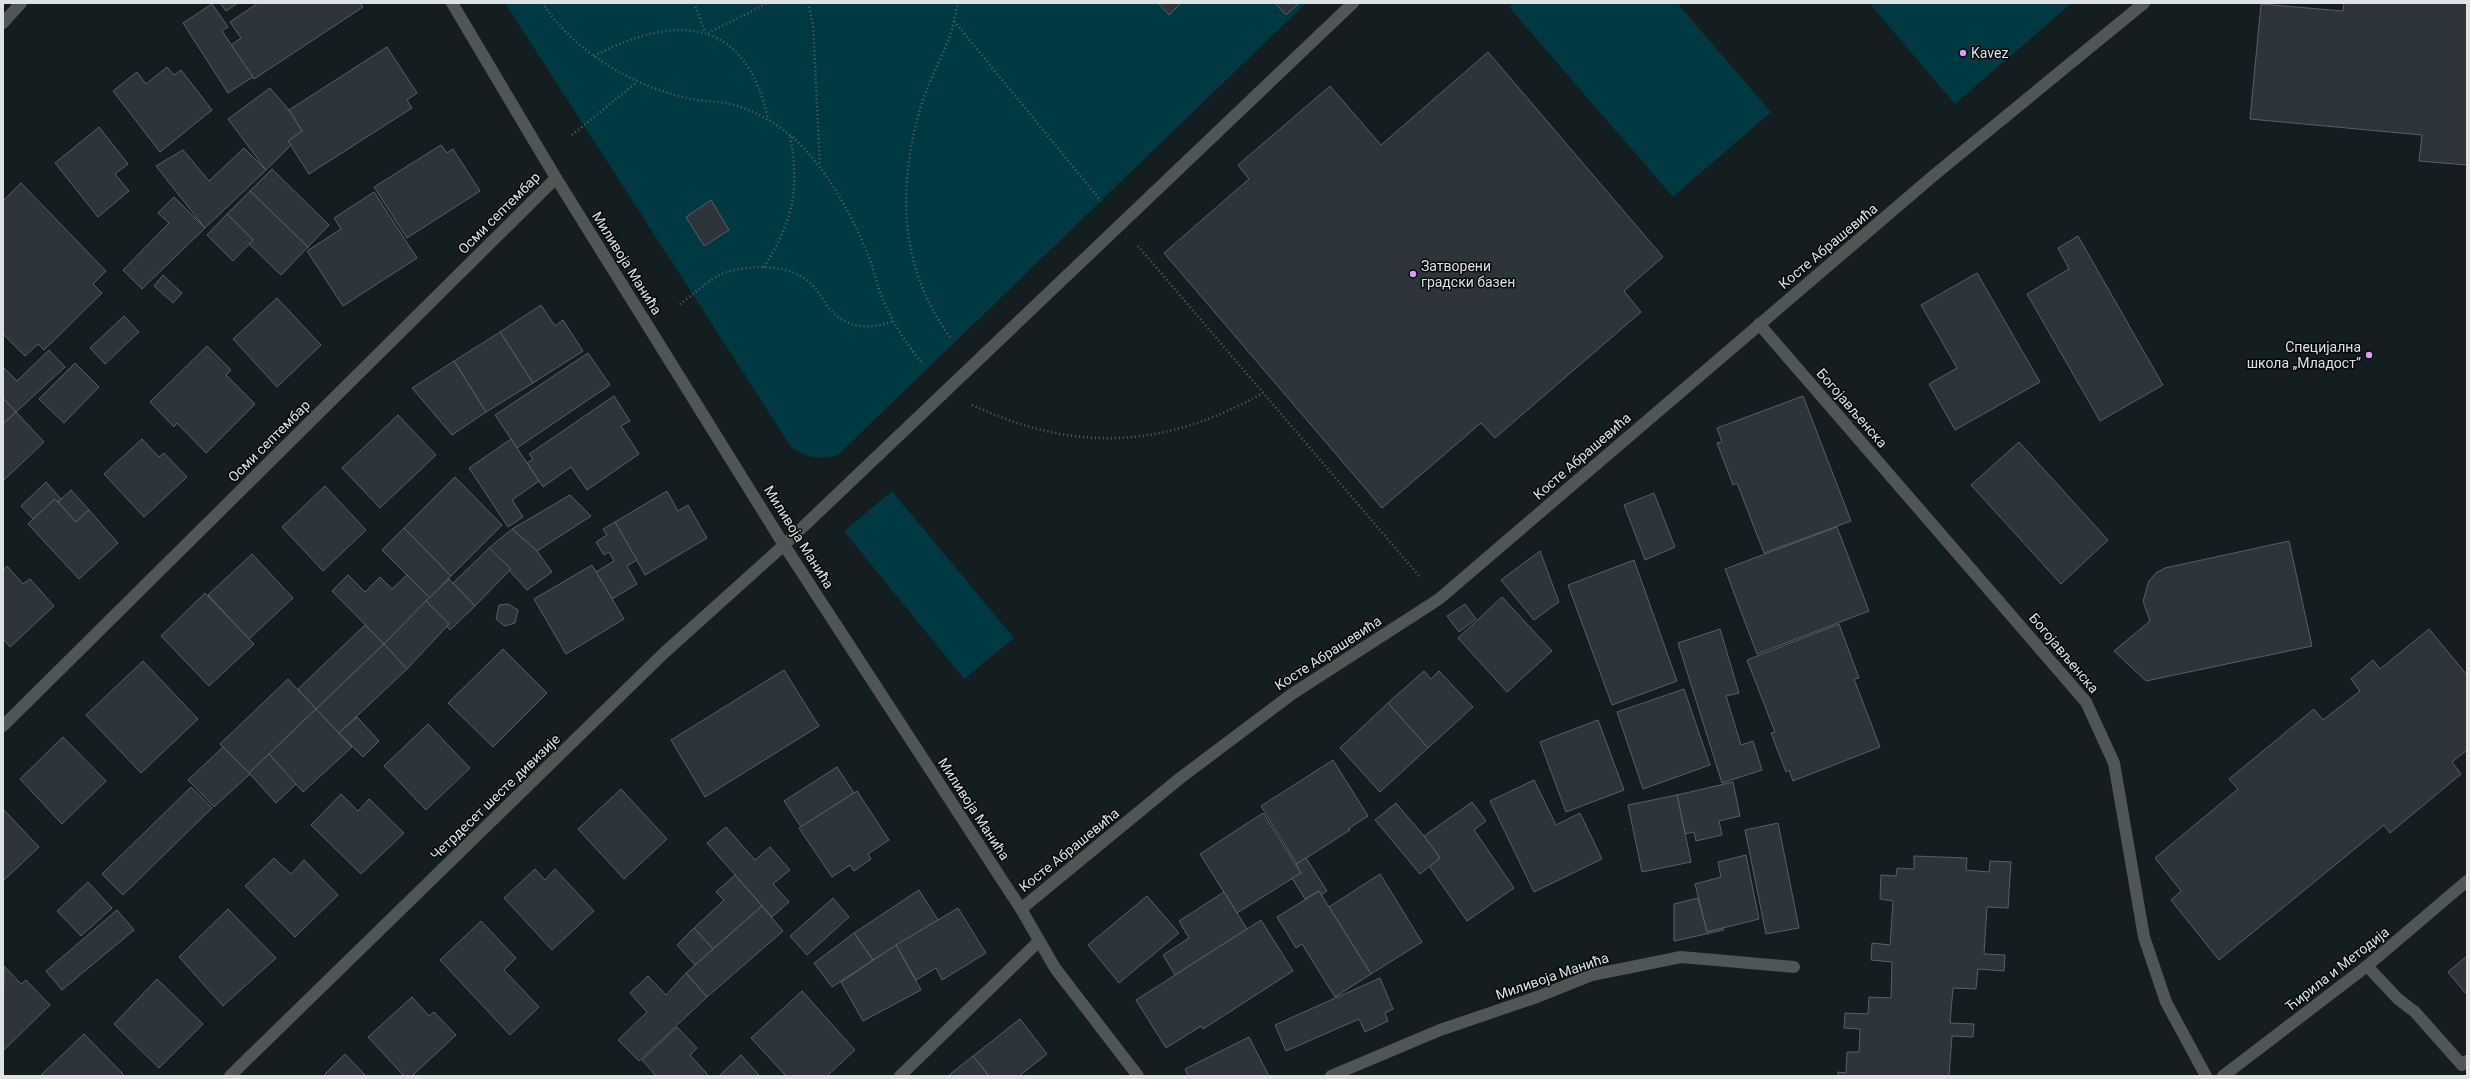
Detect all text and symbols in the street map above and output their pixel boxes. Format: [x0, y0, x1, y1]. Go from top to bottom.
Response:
place label: Kavez [1971, 45, 2008, 61]
marker: Kavez [1958, 48, 1968, 58]
street label: Осми септембар [455, 169, 543, 257]
street label: Косте Абрашевића [1775, 200, 1881, 292]
street label: Миливоја Манића [589, 209, 665, 317]
place label: Затворени градски базен [1421, 258, 1515, 290]
marker: Затворени градски базен [1408, 269, 1418, 279]
place label: Специјална школа „Младост” [2247, 339, 2361, 371]
marker: Специјална школа „Младост” [2364, 350, 2374, 360]
street label: Богојављенска [1813, 365, 1891, 451]
street label: Осми септембар [225, 397, 313, 485]
street label: Косте Абрашевића [1530, 409, 1634, 503]
street label: Миливоја Манића [761, 483, 837, 591]
street label: Богојављенска [2026, 610, 2102, 696]
street label: Косте Абрашевића [1272, 613, 1384, 693]
street label: Четрдесет шесте дивизије [427, 731, 563, 863]
street label: Миливоја Манића [935, 755, 1013, 863]
street label: Косте Абрашевића [1016, 805, 1122, 895]
street label: Ћирила и Методија [2282, 924, 2392, 1014]
street label: Миливоја Манића [1493, 949, 1611, 1003]

